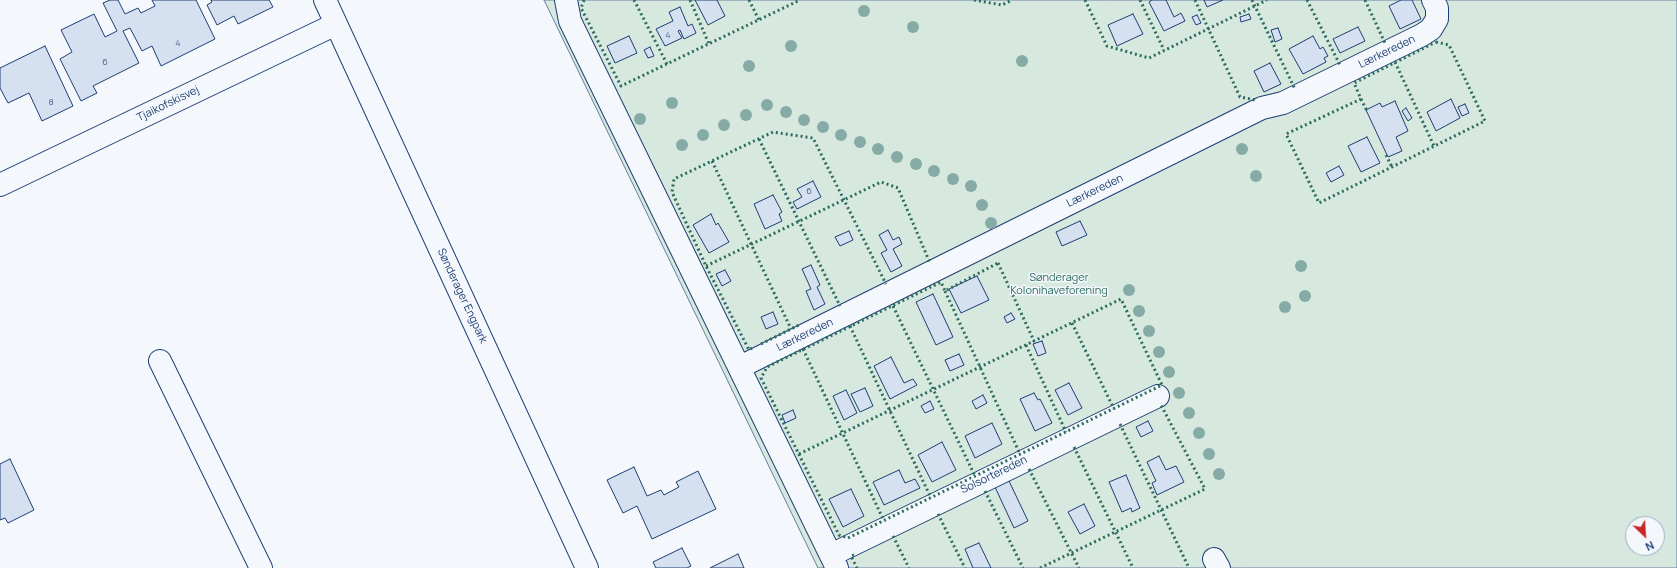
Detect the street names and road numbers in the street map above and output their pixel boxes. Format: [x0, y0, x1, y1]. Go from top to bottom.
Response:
street label: Lærkereden [1357, 33, 1417, 71]
street label: Tjaikofskisvej [135, 83, 201, 125]
street label: Lærkereden [1065, 172, 1125, 210]
street label: Sønderager Engpark [434, 247, 490, 345]
street label: Lærkereden [775, 316, 835, 354]
street label: Solsortereden [959, 453, 1029, 497]

